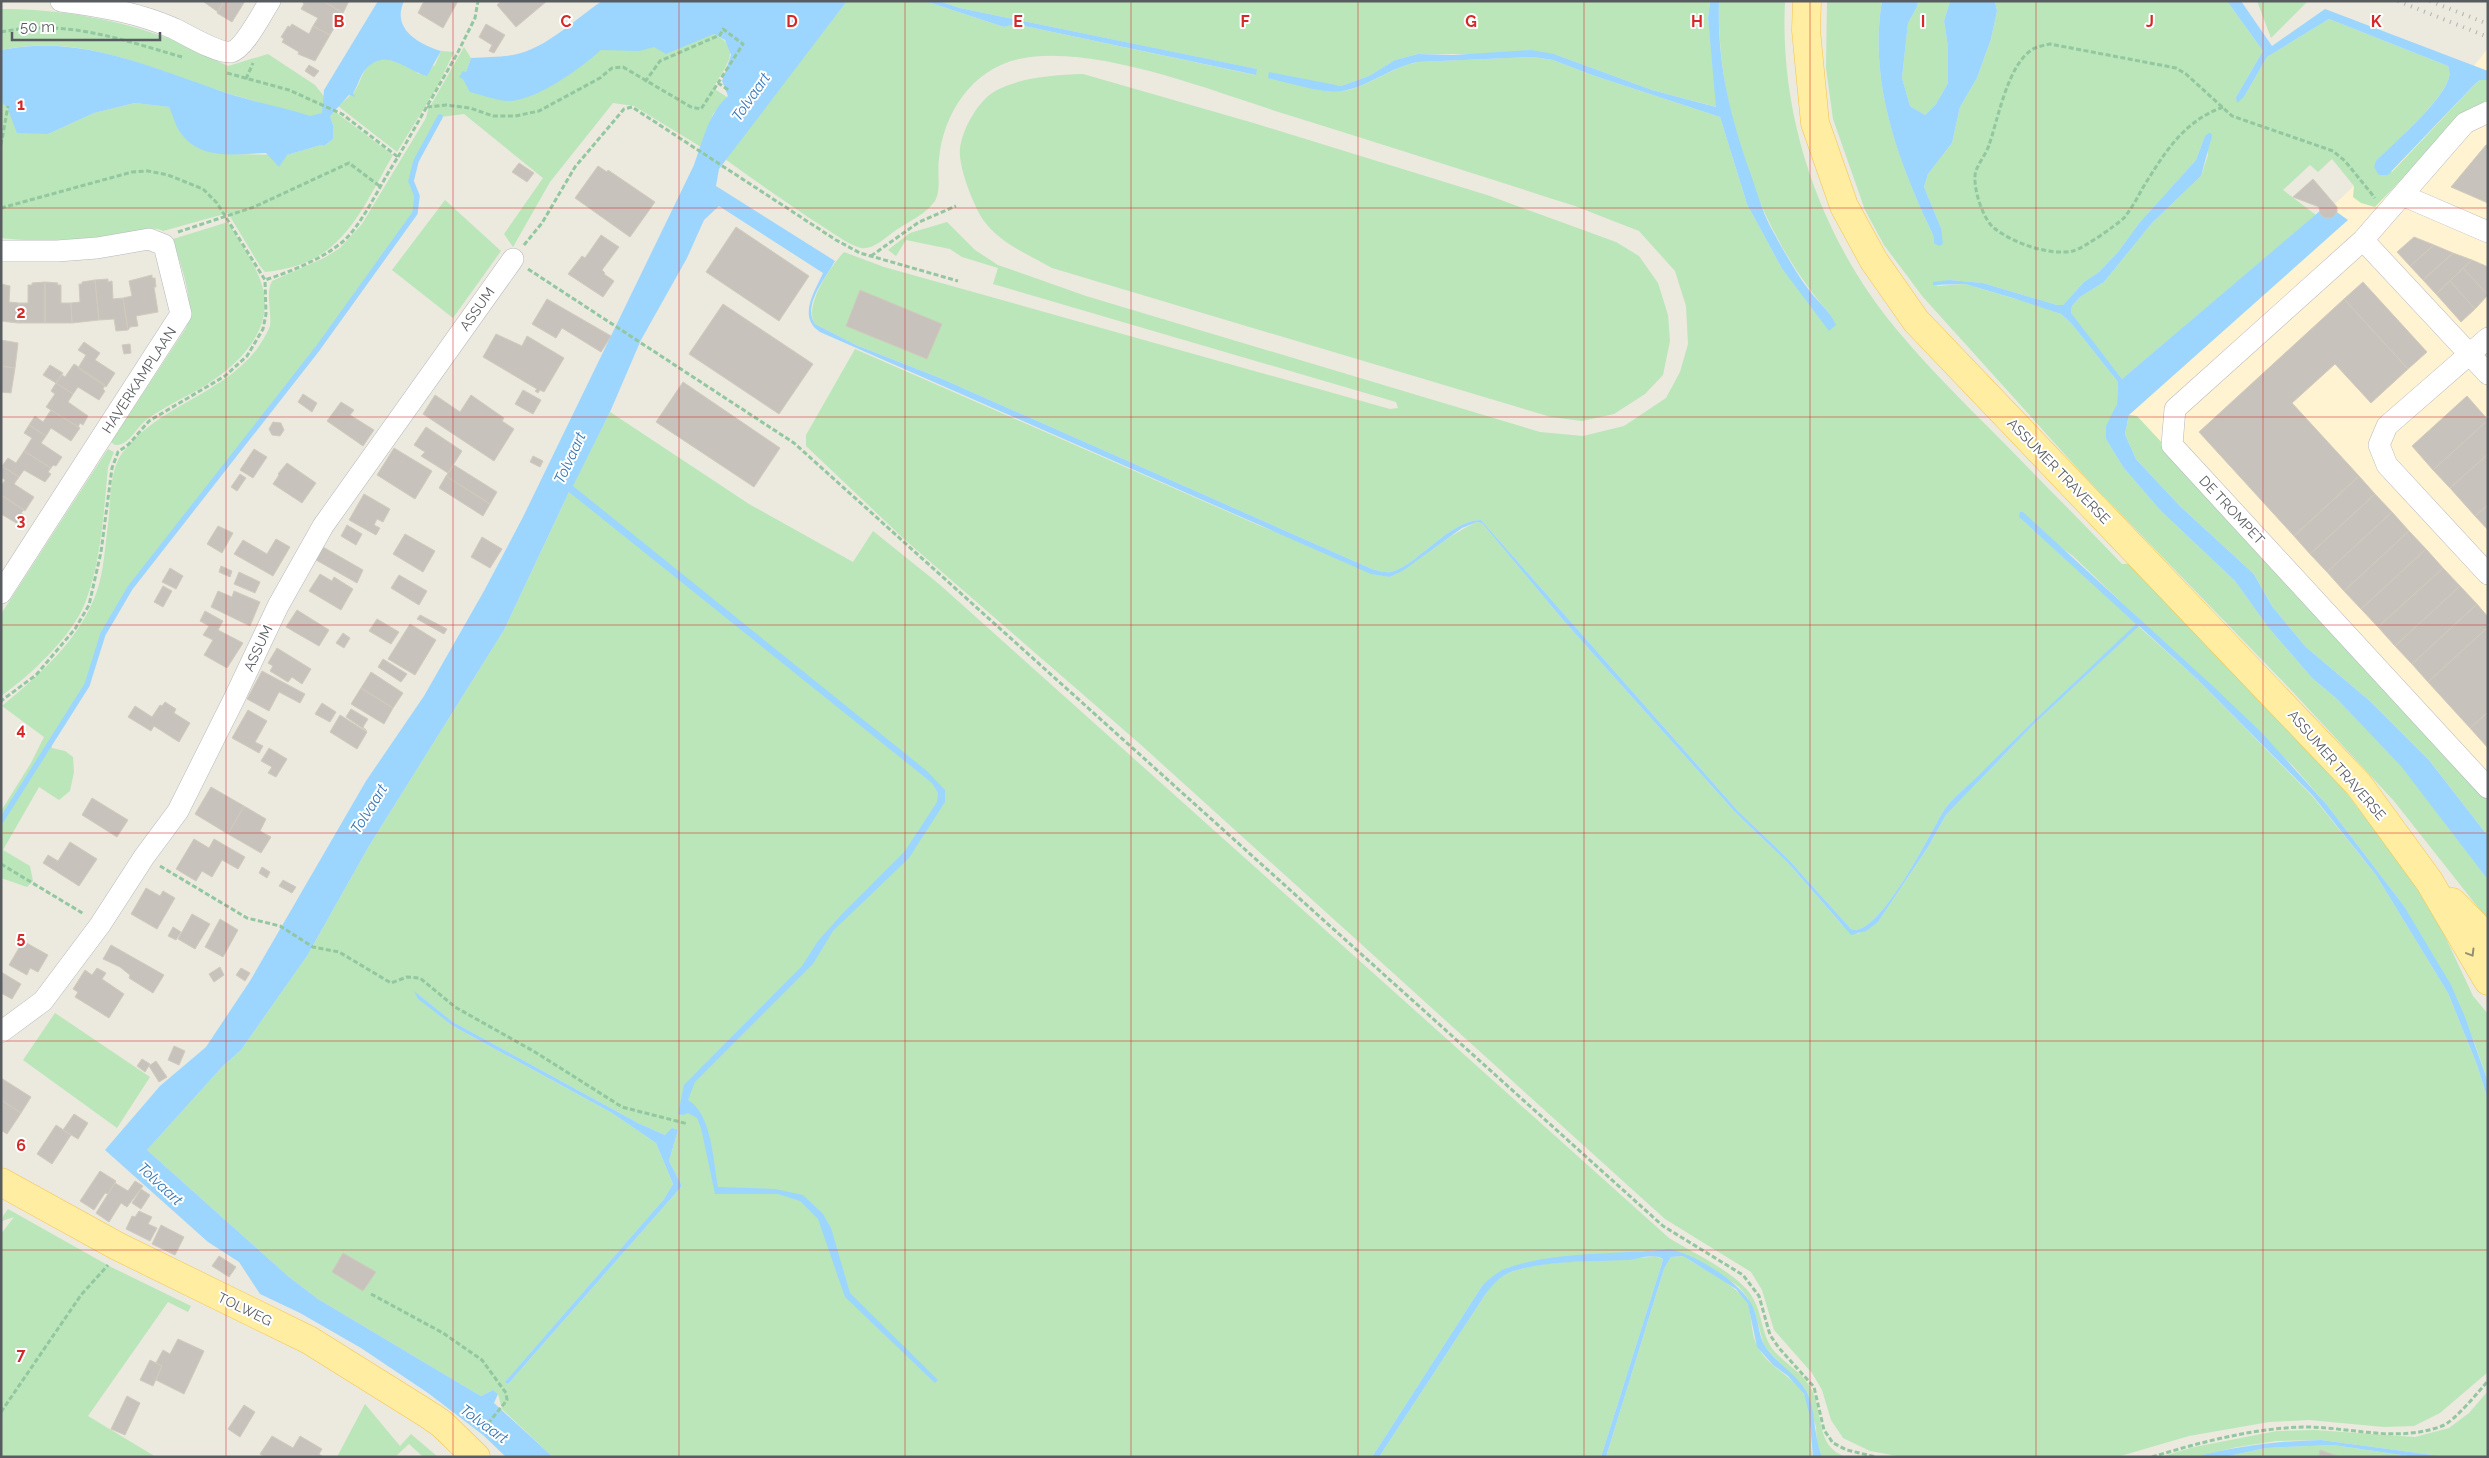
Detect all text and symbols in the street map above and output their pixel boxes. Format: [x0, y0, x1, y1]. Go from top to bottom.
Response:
scale bar [12, 10, 160, 42]
text: B [334, 12, 345, 31]
text: C [561, 12, 572, 31]
text: D [786, 12, 798, 31]
text: E [1013, 12, 1023, 31]
text: F [1240, 12, 1250, 31]
text: G [1465, 12, 1477, 31]
text: H [1691, 12, 1703, 31]
text: I [1921, 12, 1925, 31]
text: J [2146, 12, 2154, 31]
text: K [2371, 12, 2382, 31]
text: 50 m [20, 18, 55, 36]
water label: Tolvaart [728, 69, 774, 125]
text: 1 [17, 95, 25, 114]
street label: ASSUM [456, 284, 498, 334]
text: 2 [16, 303, 26, 322]
street label: HAVERKAMPLAAN [99, 324, 179, 436]
street label: ASSUMER TRAVERSE [2004, 415, 2114, 527]
water label: Tolvaart [550, 429, 590, 487]
street label: DE TROMPET [2196, 472, 2268, 548]
text: 3 [17, 511, 26, 530]
street label: ASSUM [240, 622, 276, 674]
street label: ASSUMER TRAVERSE [2285, 707, 2389, 823]
text: 4 [16, 720, 26, 739]
water label: Tolvaart [347, 781, 391, 837]
text: 5 [17, 928, 26, 947]
one-way arrow [2465, 948, 2475, 957]
text: 6 [16, 1136, 26, 1155]
water label: Tolvaart [134, 1159, 186, 1209]
street label: TOLWEG [215, 1289, 275, 1329]
text: 7 [17, 1345, 26, 1364]
water label: Tolvaart [457, 1401, 512, 1447]

